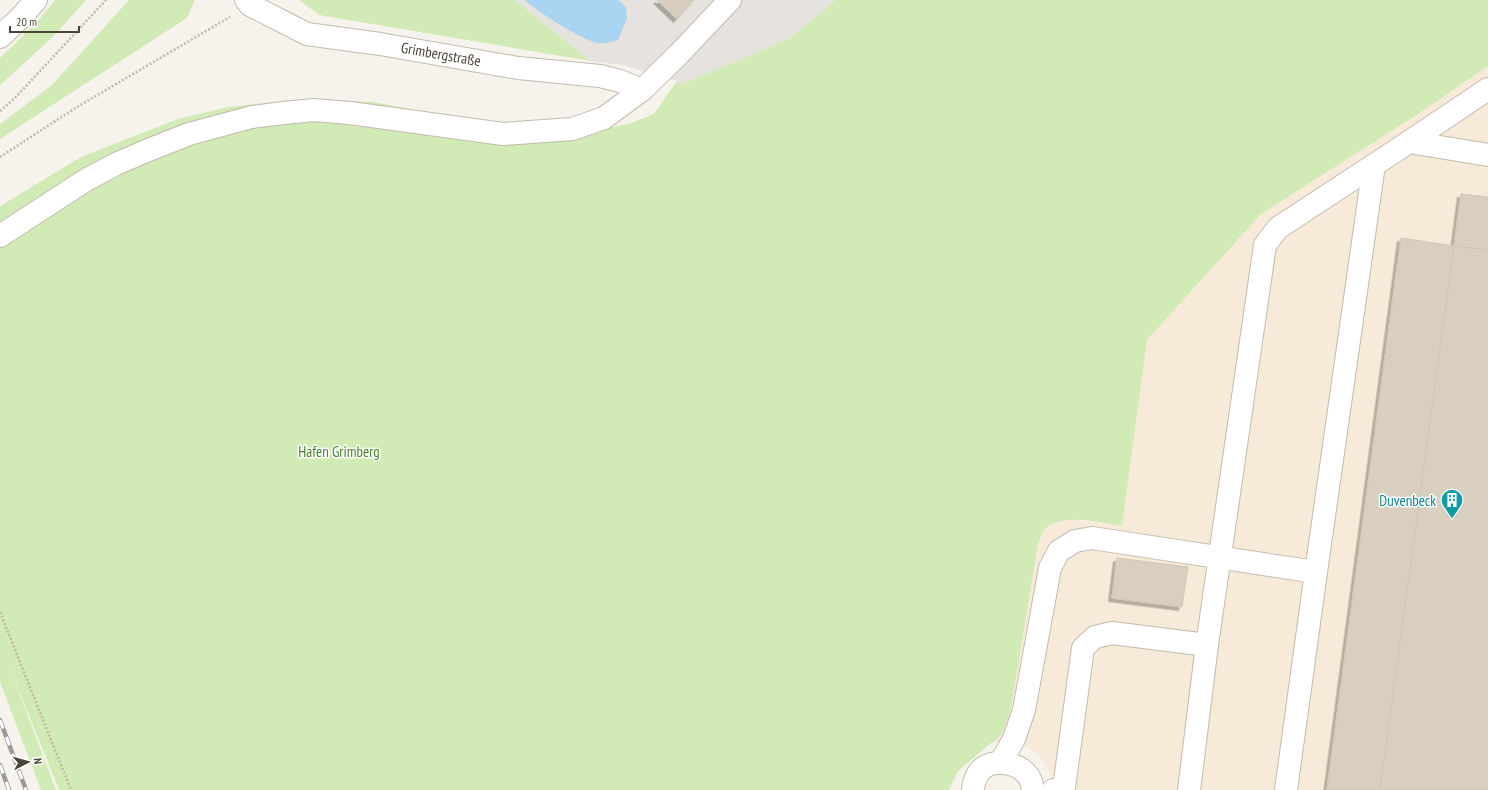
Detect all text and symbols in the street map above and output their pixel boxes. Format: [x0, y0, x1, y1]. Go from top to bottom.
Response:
scale bar [10, 8, 79, 34]
text: 20 m [16, 14, 37, 29]
street label: Grimbergstraße [400, 38, 482, 70]
park label: Hafen Grimberg [298, 442, 380, 461]
building icon: Duvenbeck [1439, 487, 1465, 520]
place label: Duvenbeck [1379, 491, 1436, 510]
north arrow [8, 742, 48, 782]
text: N [31, 757, 45, 765]

